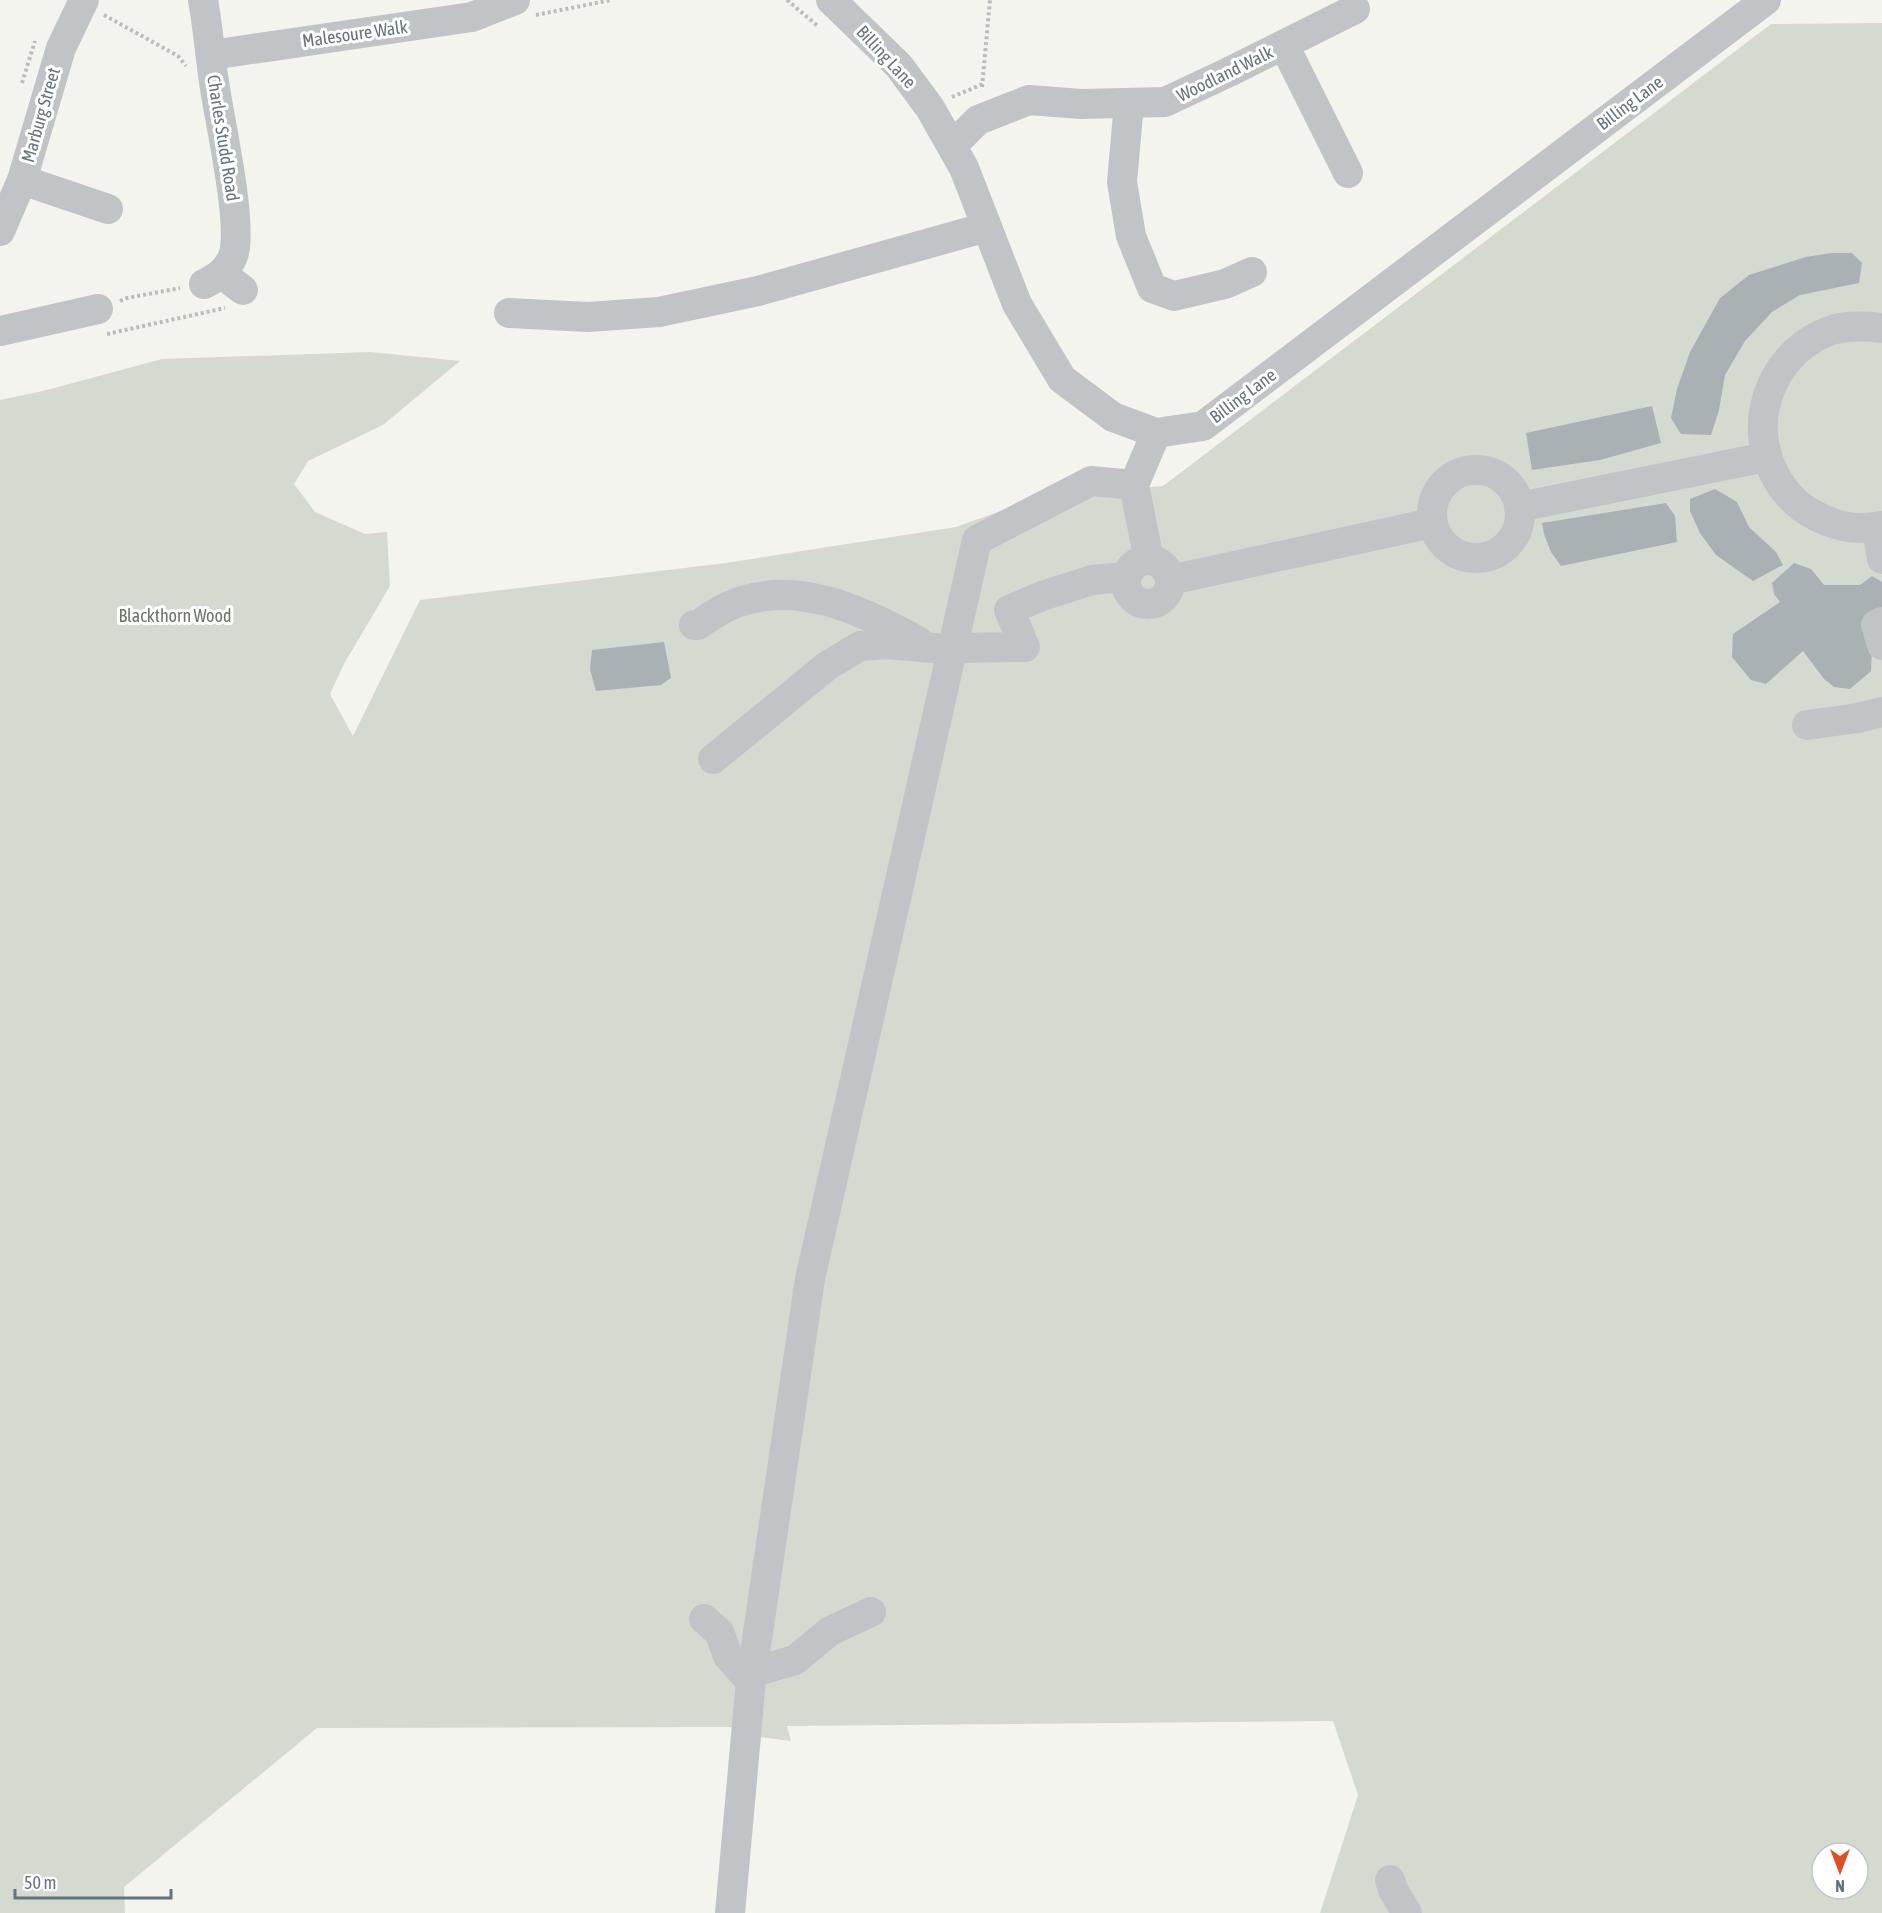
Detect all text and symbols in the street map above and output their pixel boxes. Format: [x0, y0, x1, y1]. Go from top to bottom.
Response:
street label: Malesoure Walk [301, 16, 409, 51]
street label: Billing Lane [852, 21, 920, 92]
street label: Woodland Walk [1173, 41, 1276, 106]
street label: Marburg Street [17, 65, 64, 165]
street label: Billing Lane [1592, 71, 1667, 134]
street label: Charles Studd Road [203, 73, 244, 202]
street label: Billing Lane [1205, 364, 1280, 427]
park label: Blackthorn Wood [118, 605, 232, 626]
north arrow [1810, 1841, 1870, 1901]
scale bar [15, 1862, 171, 1900]
text: 50 m [24, 1872, 56, 1893]
text: N [1835, 1877, 1845, 1895]

